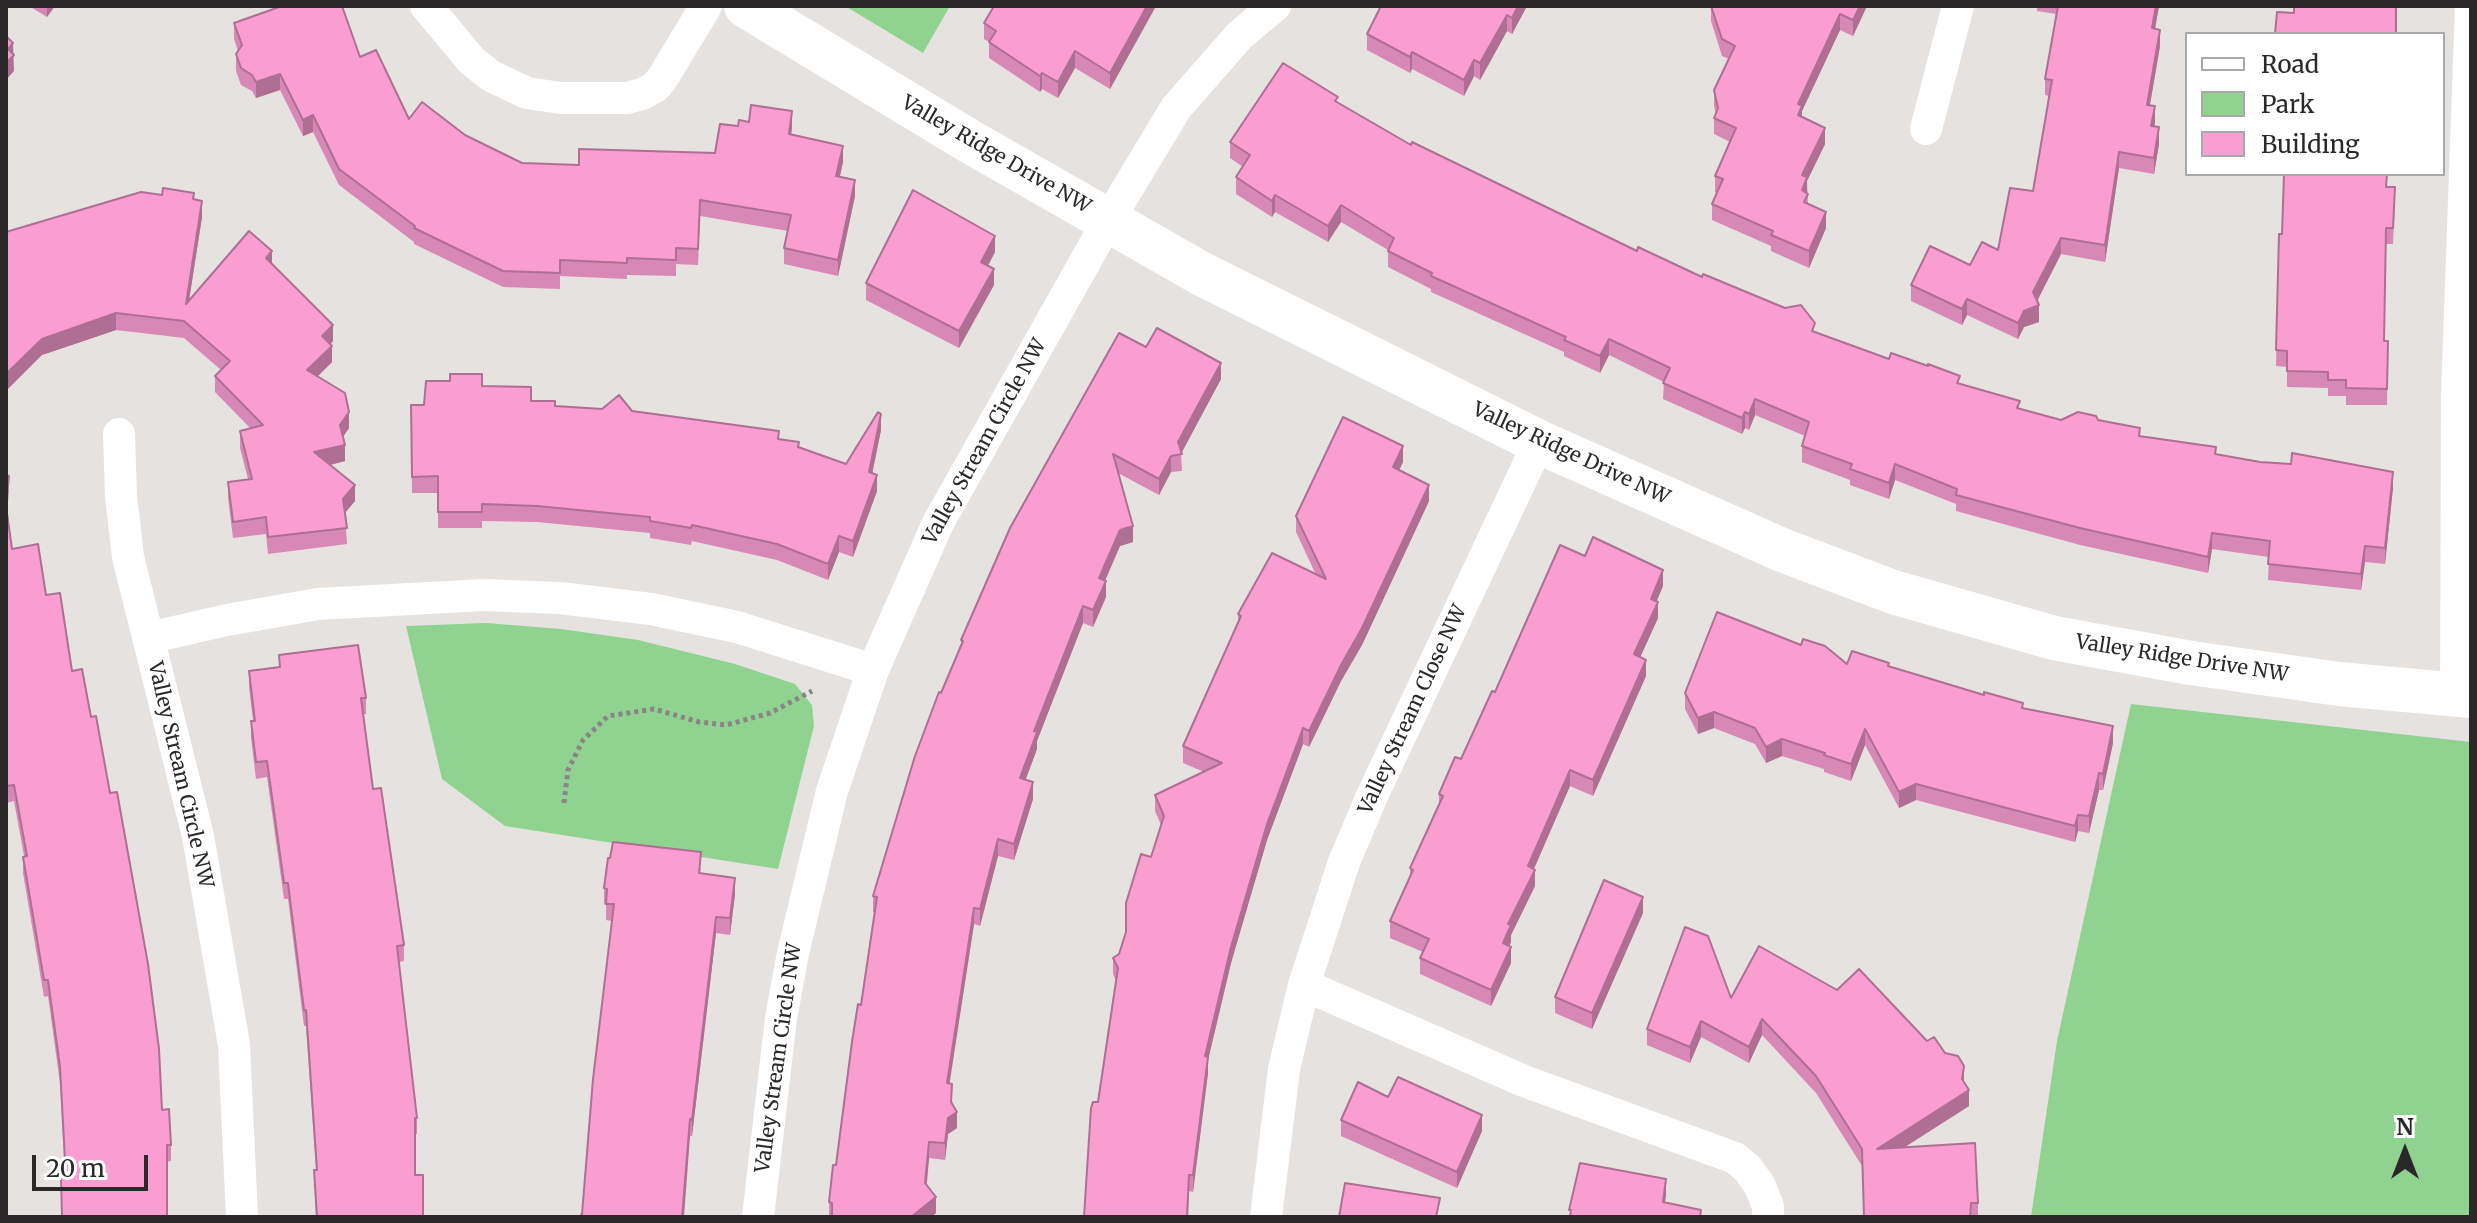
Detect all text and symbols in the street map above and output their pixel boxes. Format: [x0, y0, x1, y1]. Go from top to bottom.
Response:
legend [2185, 32, 2445, 176]
text: Road [2261, 49, 2319, 80]
text: Park [2261, 89, 2314, 120]
street label: Valley Ridge Drive NW [897, 91, 1095, 219]
text: Building [2261, 129, 2360, 160]
street label: Valley Stream Circle NW [918, 335, 1052, 549]
street label: Valley Ridge Drive NW [1469, 398, 1673, 510]
street label: Valley Stream Close NW [1354, 601, 1472, 819]
street label: Valley Ridge Drive NW [2074, 630, 2290, 688]
street label: Valley Stream Circle NW [142, 660, 218, 890]
street label: Valley Stream Circle NW [751, 942, 807, 1174]
north arrow [2365, 1111, 2445, 1191]
text: N [2396, 1113, 2414, 1141]
scale bar [36, 1139, 152, 1189]
text: 20 m [46, 1153, 105, 1184]

